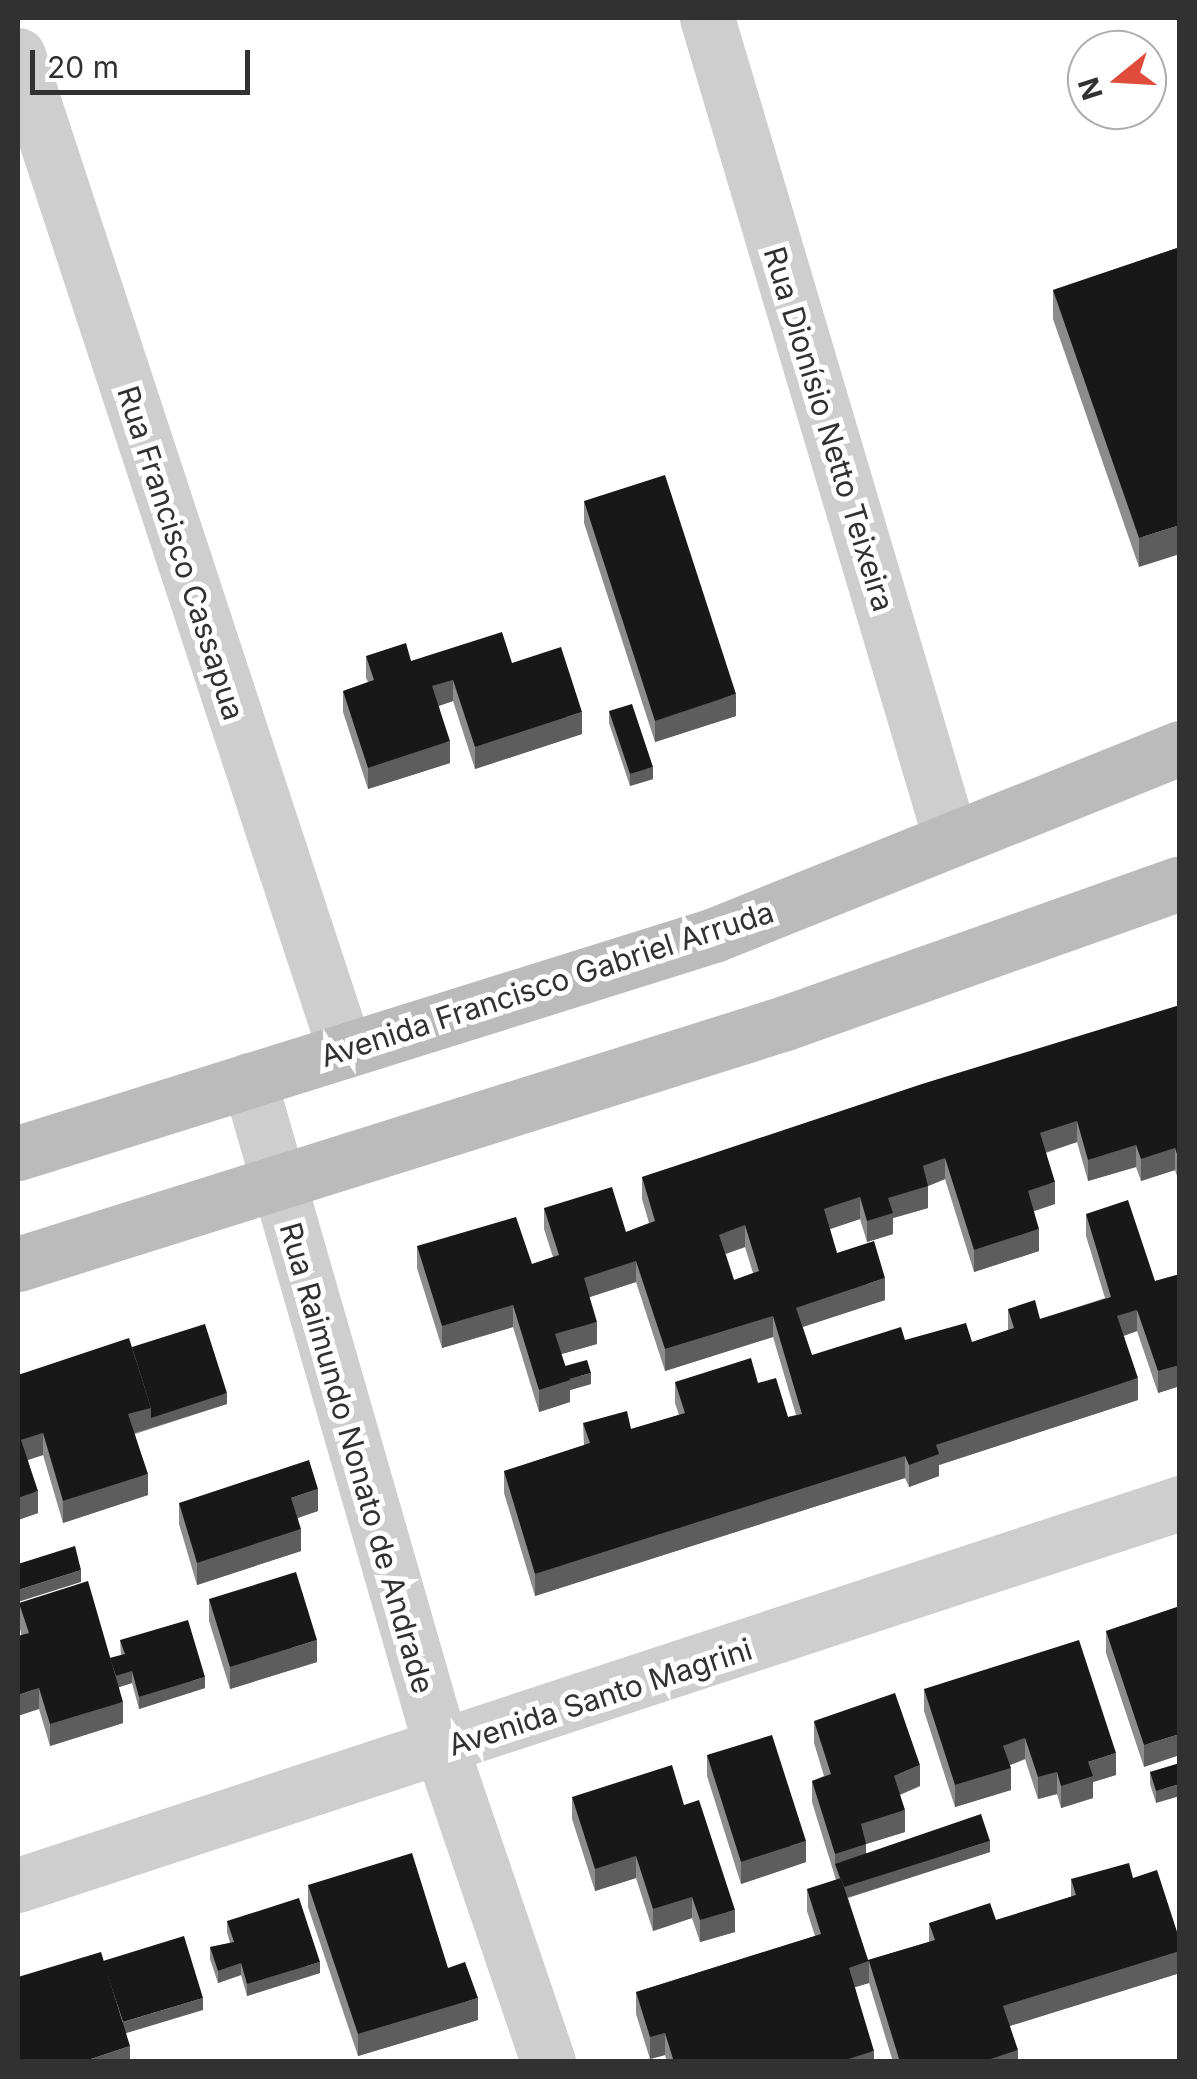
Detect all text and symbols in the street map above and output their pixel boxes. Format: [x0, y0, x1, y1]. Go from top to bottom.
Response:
scale bar [35, 30, 255, 92]
north arrow [1067, 30, 1167, 130]
text: 20 m [47, 49, 119, 85]
text: N [1071, 73, 1110, 104]
street label: Rua Dionísio Netto Teixeira [756, 242, 902, 616]
street label: Rua Francisco Cassapua [110, 381, 252, 725]
street label: Avenida Francisco Gabriel Arruda [316, 894, 778, 1074]
street label: Rua Raimundo Nonato de Andrade [272, 1218, 442, 1698]
street label: Avenida Santo Magrini [444, 1631, 756, 1763]

